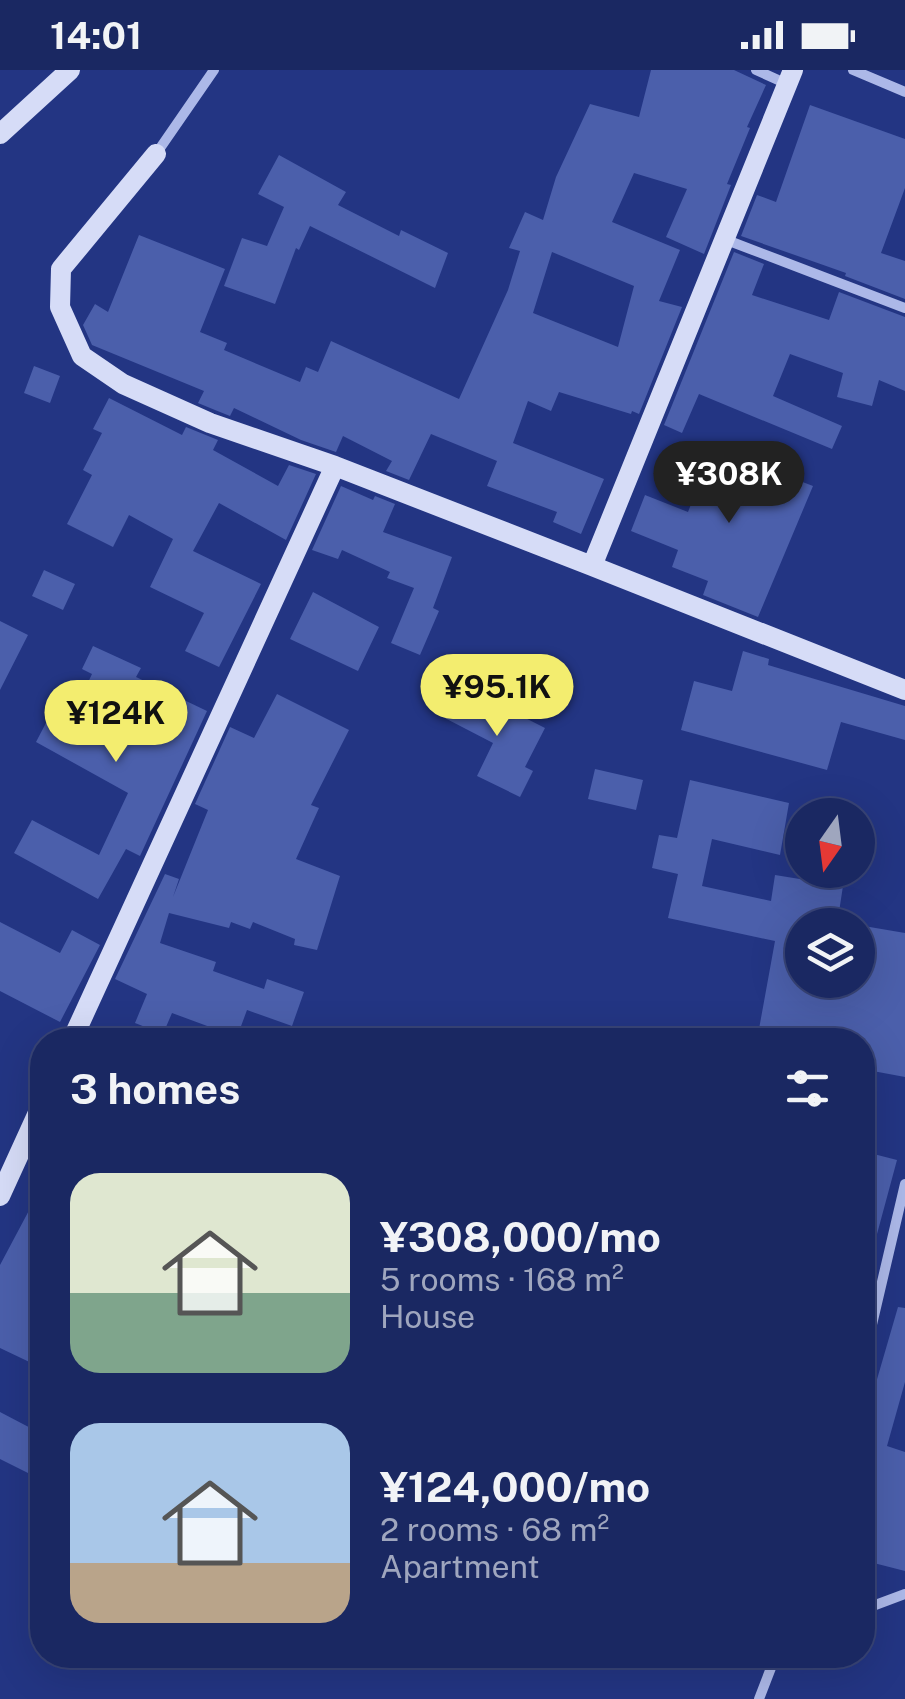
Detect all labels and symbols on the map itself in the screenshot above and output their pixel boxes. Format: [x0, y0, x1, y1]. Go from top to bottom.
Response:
pin: ¥308K [659, 441, 799, 526]
pin: ¥95.1K [416, 654, 578, 739]
pin: ¥124K [46, 680, 186, 765]
north arrow [785, 798, 875, 888]

